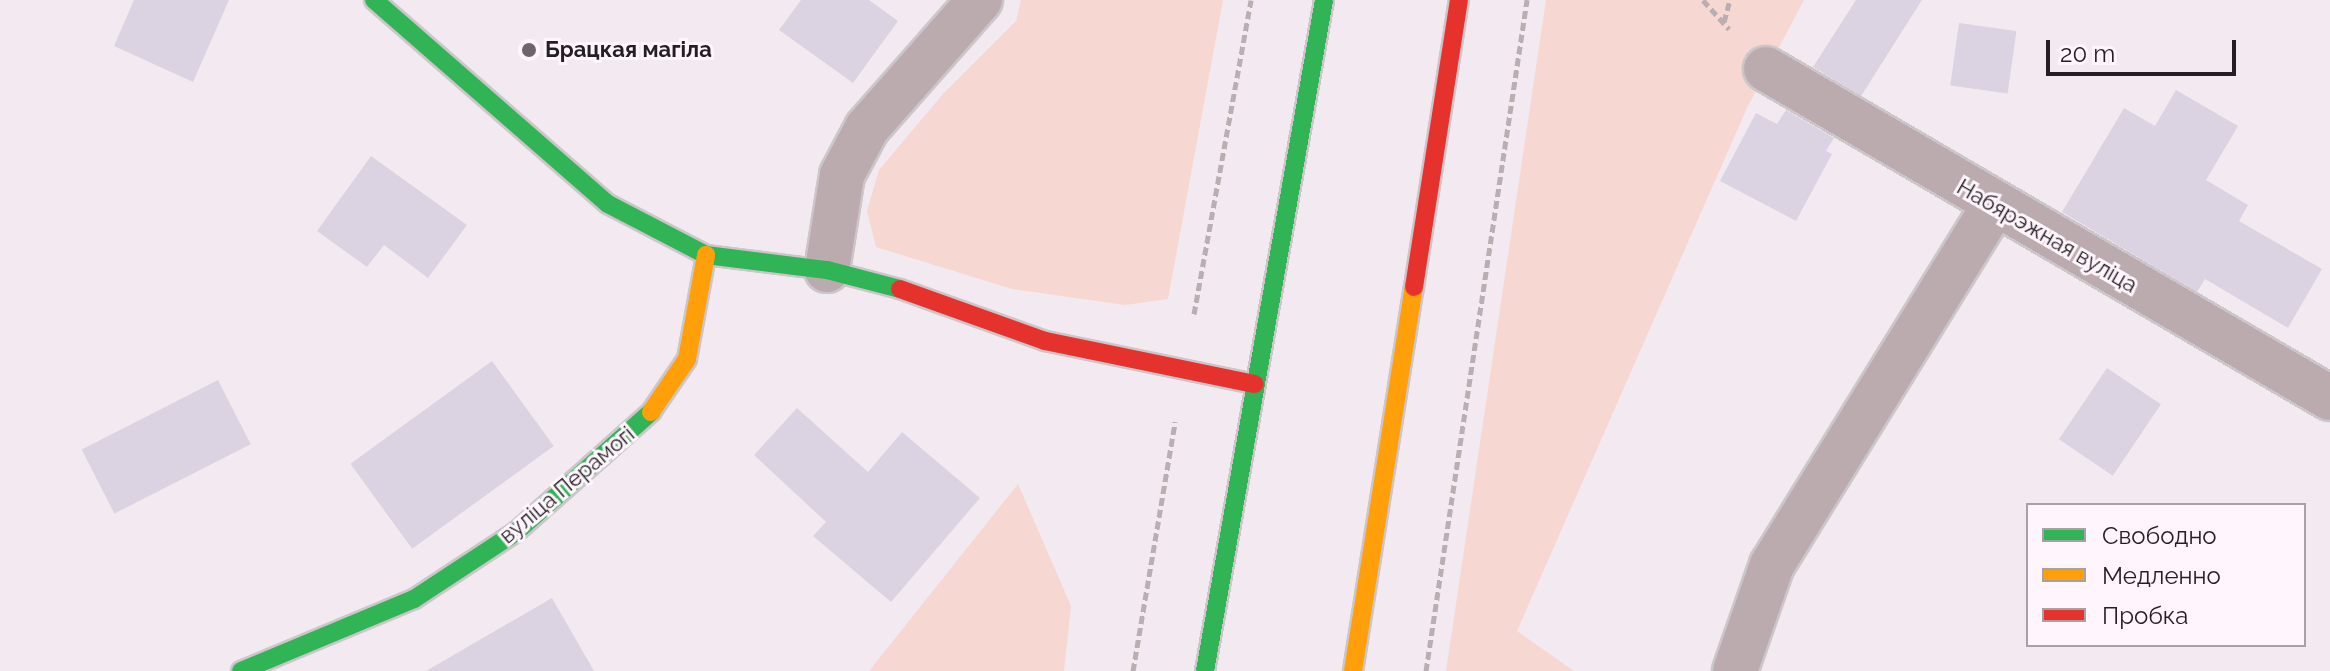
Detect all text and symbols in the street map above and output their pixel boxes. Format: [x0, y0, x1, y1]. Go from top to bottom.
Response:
scale bar [2050, 24, 2240, 74]
place label: Брацкая магіла [545, 37, 712, 63]
text: 20 m [2060, 39, 2115, 68]
marker: Брацкая магіла [520, 41, 538, 59]
street label: Набярэжная вуліца [1952, 174, 2142, 298]
street label: вуліца Перамогі [494, 421, 640, 549]
legend [2026, 503, 2306, 647]
text: Свободно [2102, 521, 2217, 550]
text: Медленно [2102, 561, 2221, 590]
text: Пробка [2102, 601, 2188, 630]

